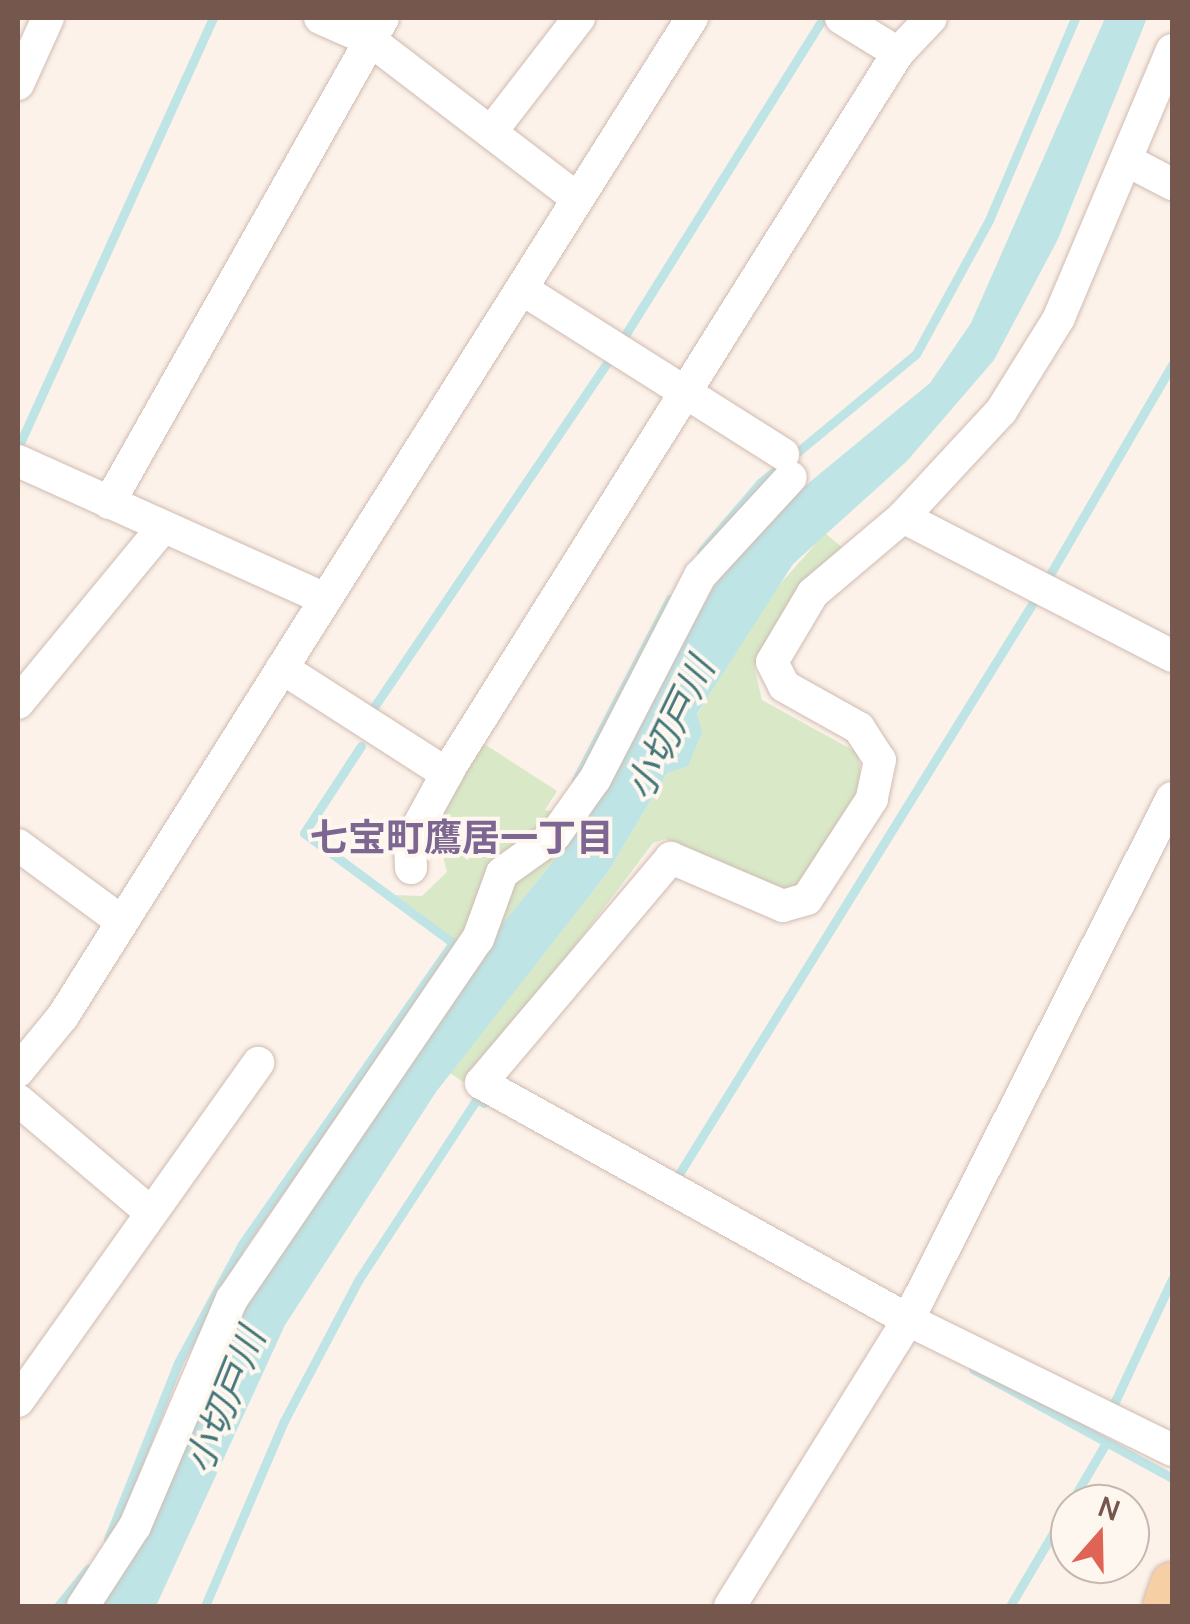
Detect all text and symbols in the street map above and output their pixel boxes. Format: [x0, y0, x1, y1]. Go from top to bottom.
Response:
water label: 小切戸川 [615, 650, 723, 806]
district label: 七宝町鷹居一丁目 [310, 814, 614, 860]
water label: 小切戸川 [174, 1321, 274, 1479]
north arrow [1050, 1484, 1150, 1584]
text: N [1094, 1486, 1126, 1529]

